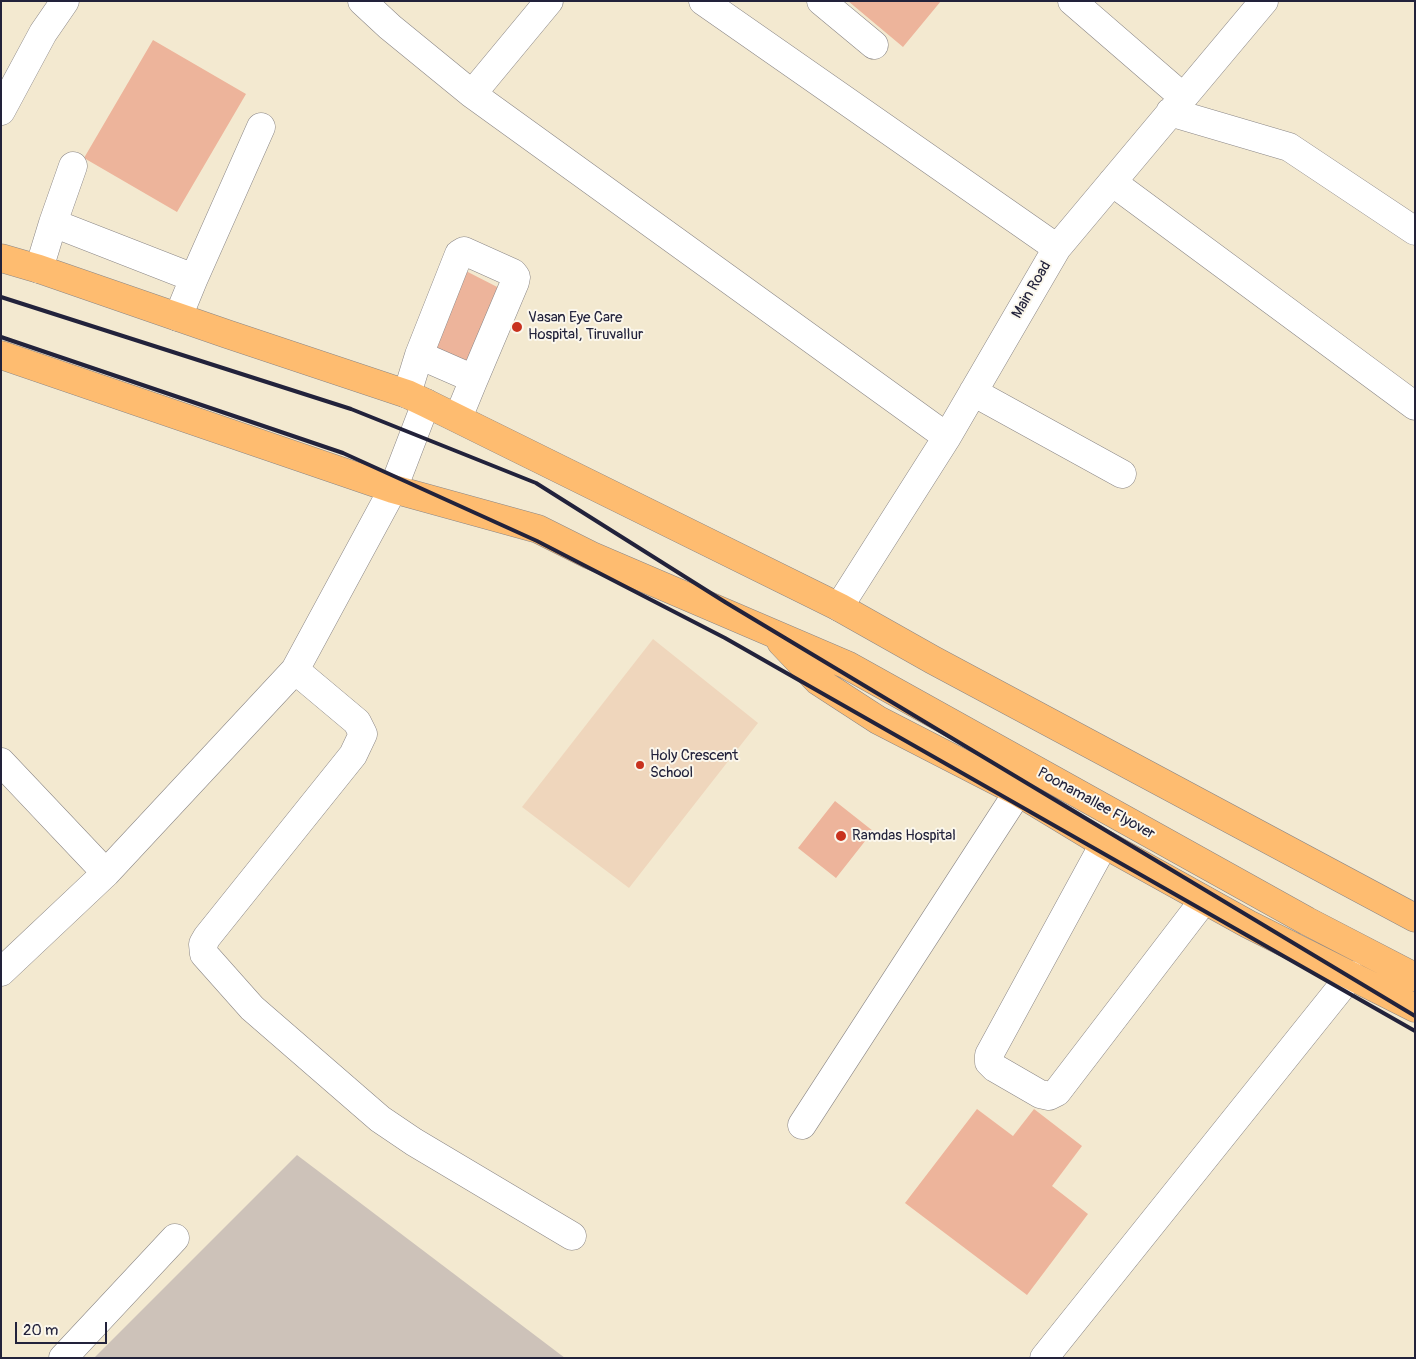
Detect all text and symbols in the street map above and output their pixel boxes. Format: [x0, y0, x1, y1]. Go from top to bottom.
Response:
street label: Main Road [1008, 258, 1056, 322]
place label: Vasan Eye Care Hospital, Tiruvallur [528, 309, 643, 344]
marker: Vasan Eye Care Hospital, Tiruvallur [510, 320, 524, 334]
place label: Holy Crescent School [650, 747, 738, 782]
marker: Holy Crescent School [634, 759, 646, 771]
street label: Poonamallee Flyover [1034, 764, 1158, 844]
place label: Ramdas Hospital [852, 827, 956, 845]
marker: Ramdas Hospital [834, 829, 848, 843]
scale bar [18, 1312, 110, 1344]
text: 20 m [23, 1321, 58, 1340]

